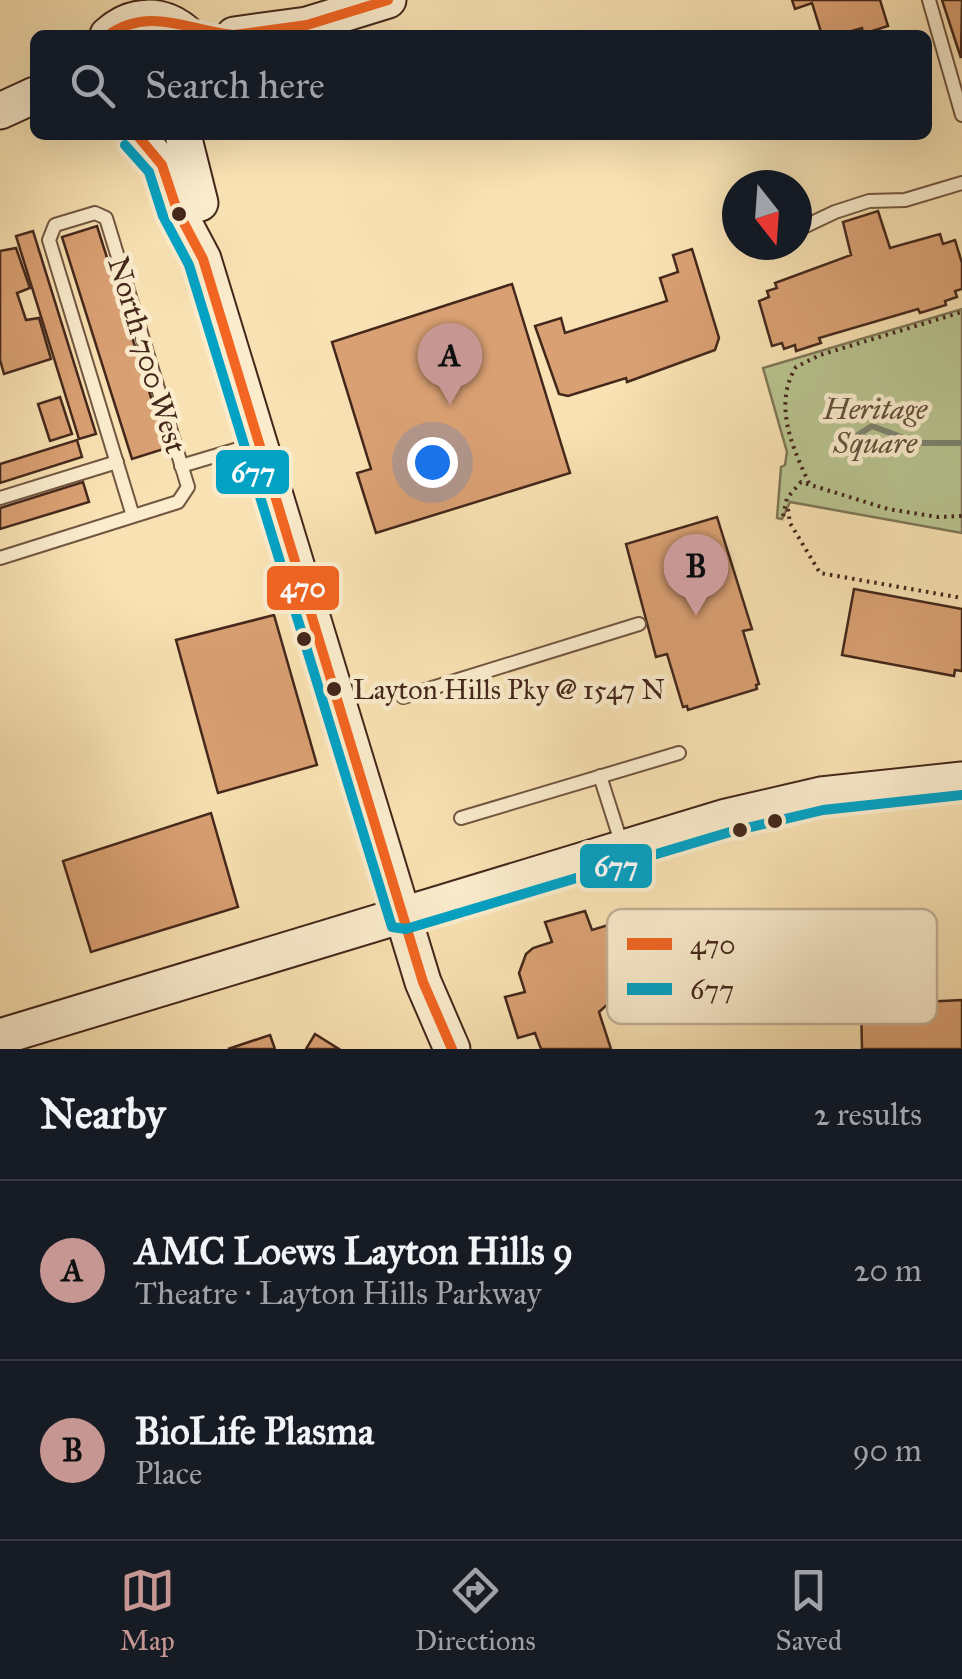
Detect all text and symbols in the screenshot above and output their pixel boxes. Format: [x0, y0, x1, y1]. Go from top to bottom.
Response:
search box [30, 30, 932, 140]
icon: search [65, 58, 120, 113]
text: Search here [145, 62, 325, 108]
north arrow [722, 170, 812, 260]
unlabelled marker [169, 204, 189, 224]
street label: North 700 West [100, 252, 194, 458]
pin: A [418, 322, 482, 405]
park label: Heritage Square [822, 391, 928, 461]
your location [407, 437, 458, 488]
line badge: 677 [214, 448, 291, 496]
text: 677 [231, 455, 275, 490]
pin: B [664, 534, 728, 616]
line badge: 470 [265, 564, 341, 612]
text: 470 [280, 570, 326, 605]
unlabelled marker [294, 629, 314, 649]
place label: Layton Hills Pky @ 1547 N [353, 672, 665, 707]
marker: Layton Hills Pky @ 1547 N [324, 679, 344, 699]
unlabelled marker [765, 811, 785, 831]
unlabelled marker [730, 820, 750, 840]
line badge: 677 [578, 842, 654, 890]
text: 677 [594, 849, 638, 884]
legend [607, 909, 937, 1024]
text: 470 [690, 927, 736, 962]
text: 677 [690, 972, 734, 1007]
text: Nearby [40, 1088, 165, 1140]
text: 2 results [814, 1095, 922, 1134]
text: AMC Loews Layton Hills 9 [135, 1228, 573, 1274]
text: A [62, 1251, 83, 1290]
text: 20 m [854, 1251, 922, 1290]
text: Theatre · Layton Hills Parkway [135, 1274, 542, 1313]
text: BioLife Plasma [135, 1408, 374, 1454]
text: B [62, 1431, 83, 1470]
text: 90 m [852, 1431, 922, 1470]
text: Place [135, 1454, 202, 1493]
tab: Map [120, 1563, 175, 1658]
tab: Directions [415, 1563, 536, 1658]
tab: Saved [776, 1563, 842, 1658]

